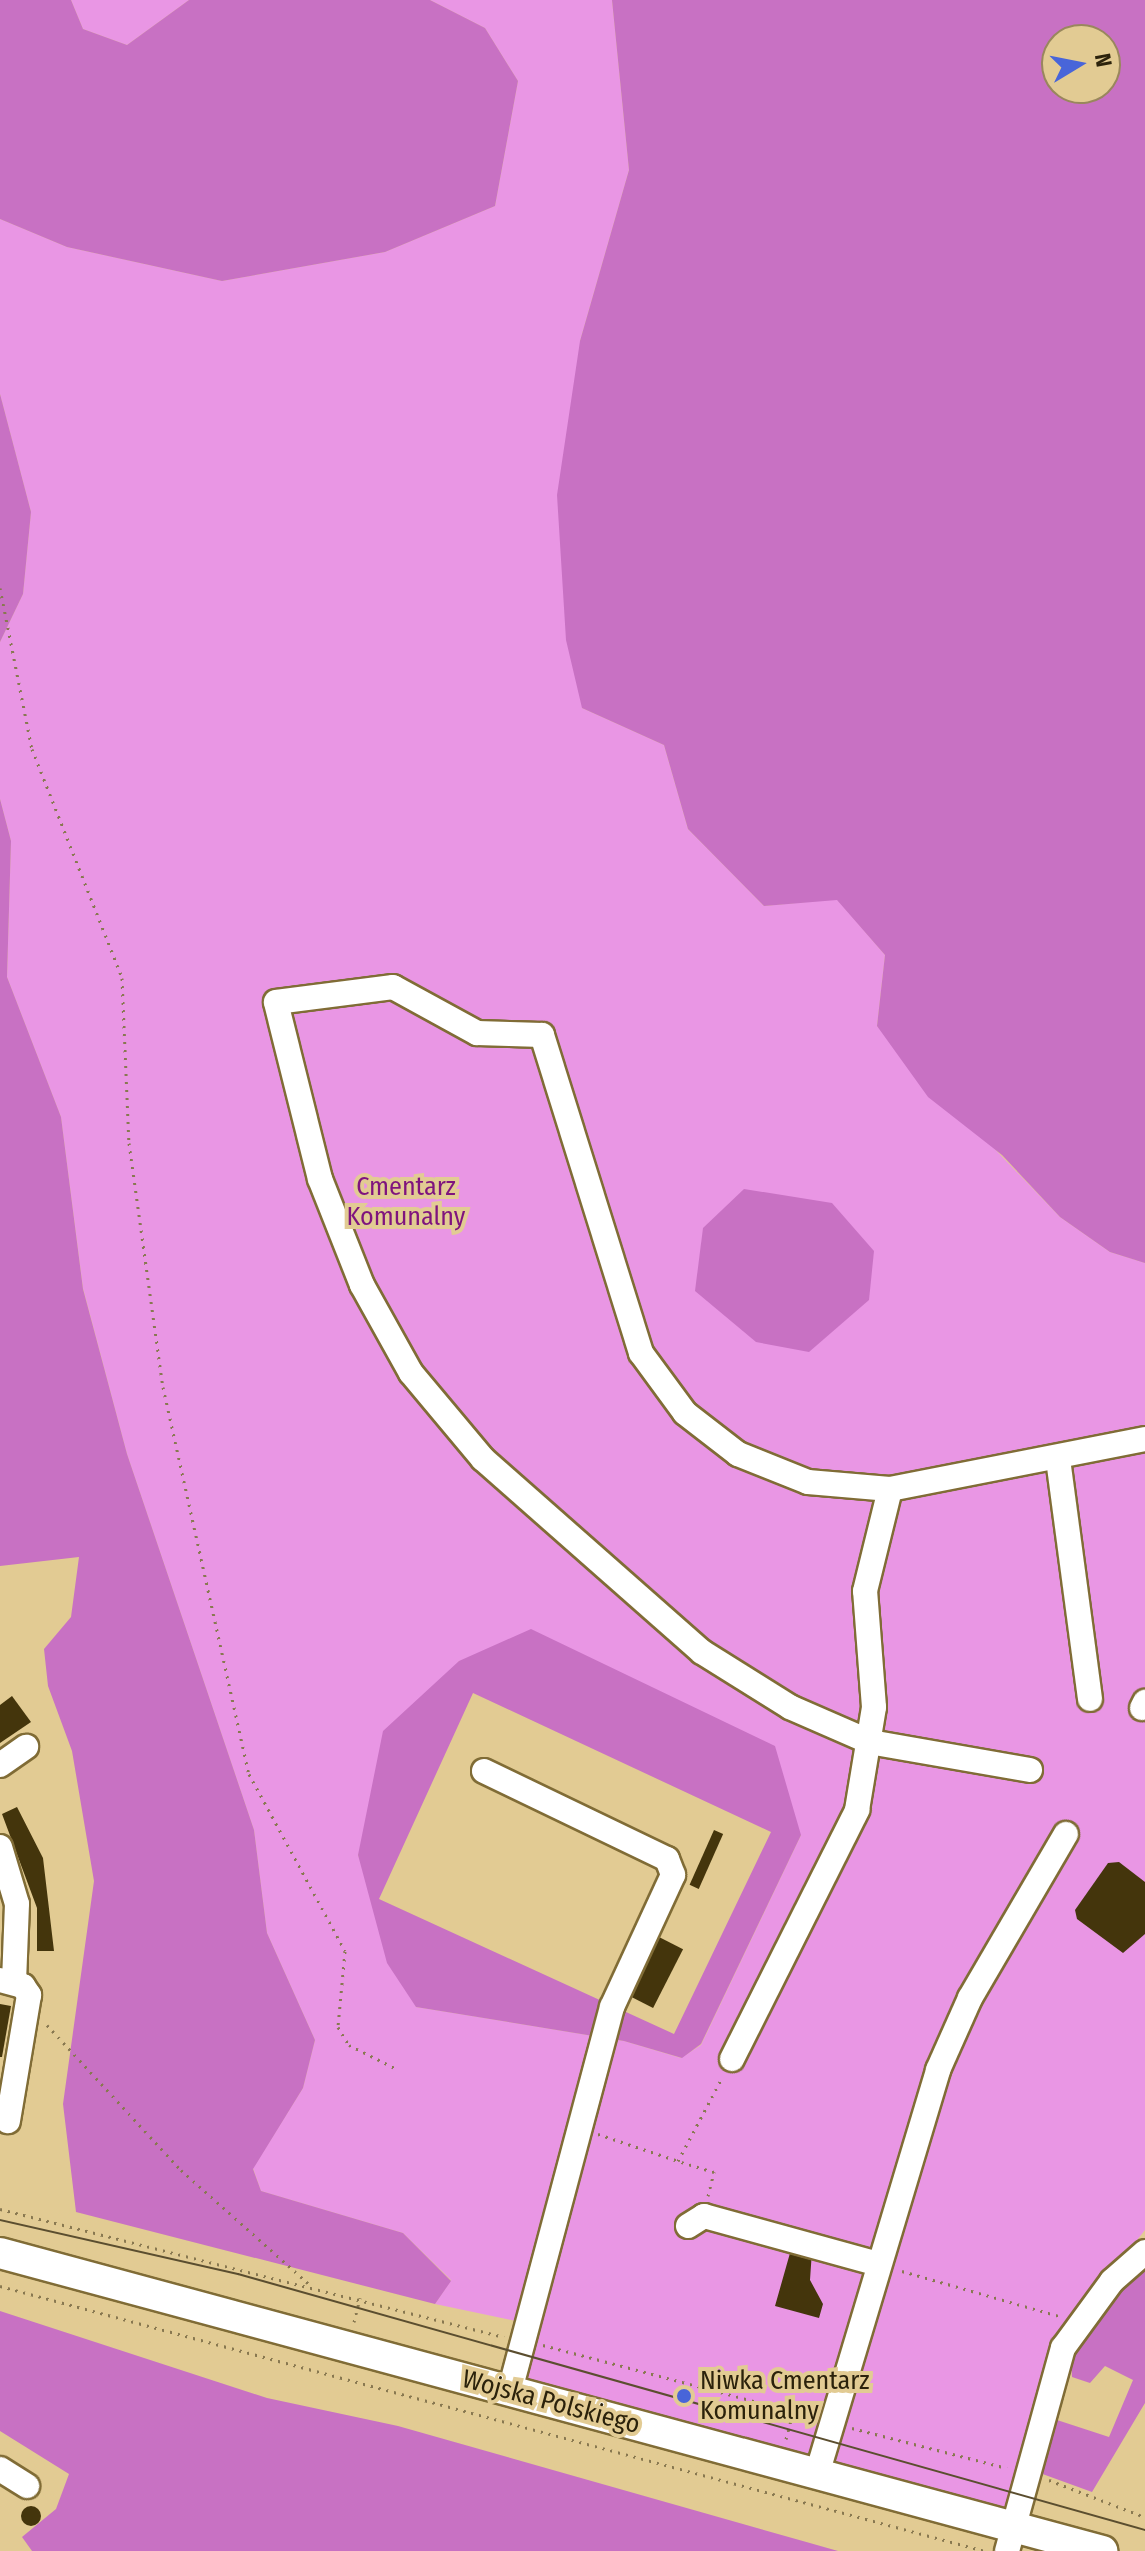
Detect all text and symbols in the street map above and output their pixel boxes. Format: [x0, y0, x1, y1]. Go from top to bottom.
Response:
north arrow [1041, 24, 1121, 104]
text: N [1089, 51, 1118, 69]
park label: Cmentarz Komunalny [347, 1171, 465, 1232]
street label: Wojska Polskiego [459, 2363, 643, 2441]
place label: Niwka Cmentarz Komunalny [700, 2365, 869, 2426]
marker: Niwka Cmentarz Komunalny [675, 2387, 693, 2405]

